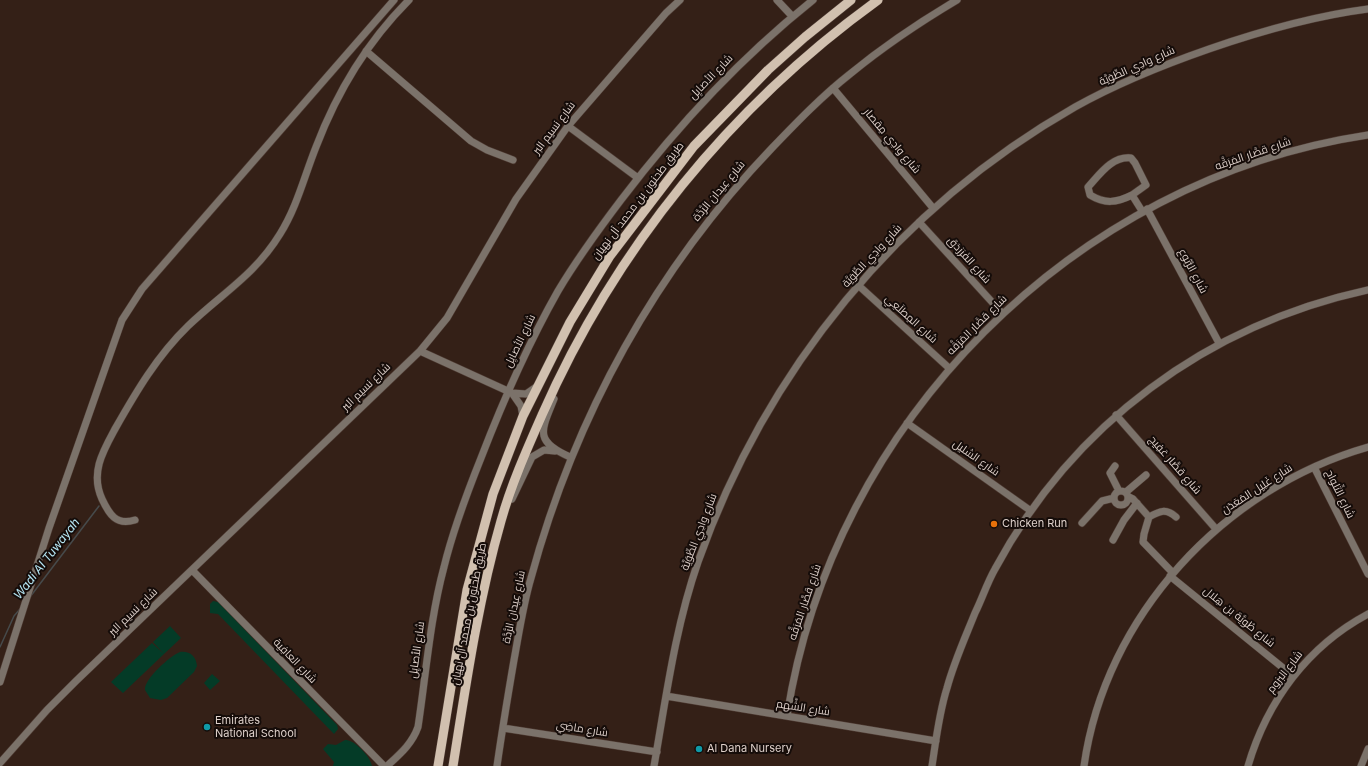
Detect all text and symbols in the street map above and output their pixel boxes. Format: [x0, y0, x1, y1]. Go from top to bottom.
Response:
street label: شارع وادِي الطِّوَيَّة [1097, 43, 1177, 89]
street label: شارع الأصايِل [686, 52, 736, 102]
street label: شارع نسيم البر [530, 99, 578, 157]
street label: شارع وادِي مِقصار [861, 106, 923, 176]
street label: شارع قصَّار المَرَقَّه [1213, 135, 1293, 173]
street label: طريق طحنون بن محمد آل نهيان [589, 139, 687, 263]
street label: شارع عِيدان الرَّدَّة [690, 158, 748, 224]
street label: شارع وادِي الطِّوَيَّة [839, 222, 905, 290]
street label: شارع الفَرَزدَق [945, 234, 993, 286]
street label: شارع الرُّبُوع [1176, 246, 1210, 296]
street label: شارع المِطلَعِي [882, 292, 940, 346]
street label: شارع قصَّار المَرَقَّه [944, 292, 1010, 358]
street label: شارع الأصايِل [502, 312, 538, 370]
street label: شارع نسيم البر [339, 360, 393, 414]
street label: شارع قصَّار عَفِيج [1146, 433, 1204, 497]
street label: شارع الشليل [950, 437, 1002, 479]
street label: شارع غَلِيل المَعَدَن [1219, 461, 1295, 517]
street label: شارع التِّلواح [1323, 467, 1357, 521]
street label: شارع وادِي الطِّوَيَّة [678, 492, 720, 572]
water label: Wadi Al Tuwayah [11, 516, 83, 602]
place label: Chicken Run [1002, 517, 1067, 531]
marker: Chicken Run [989, 519, 999, 529]
street label: طريق طحنون بن محمد آل نهيان [449, 542, 489, 686]
street label: شارع قصَّار المَرَقَّه [786, 562, 824, 642]
street label: شارع عِيدان الرَّدَّة [500, 569, 528, 645]
street label: شارع طُويَّة بن هِلال [1200, 584, 1278, 650]
street label: شارع نسيم البر [106, 585, 160, 639]
street label: شارع الأصايِل [406, 621, 428, 679]
street label: شارع العافِية [270, 636, 320, 686]
street label: شارع البزوم [1264, 648, 1306, 696]
street label: شارع الشَّهم [775, 697, 831, 719]
place label: Emirates National School [215, 714, 296, 740]
street label: شارع ماضِي [555, 718, 609, 740]
marker: Emirates National School [202, 722, 212, 732]
place label: Al Dana Nursery [707, 742, 792, 756]
marker: Al Dana Nursery [694, 744, 704, 754]

